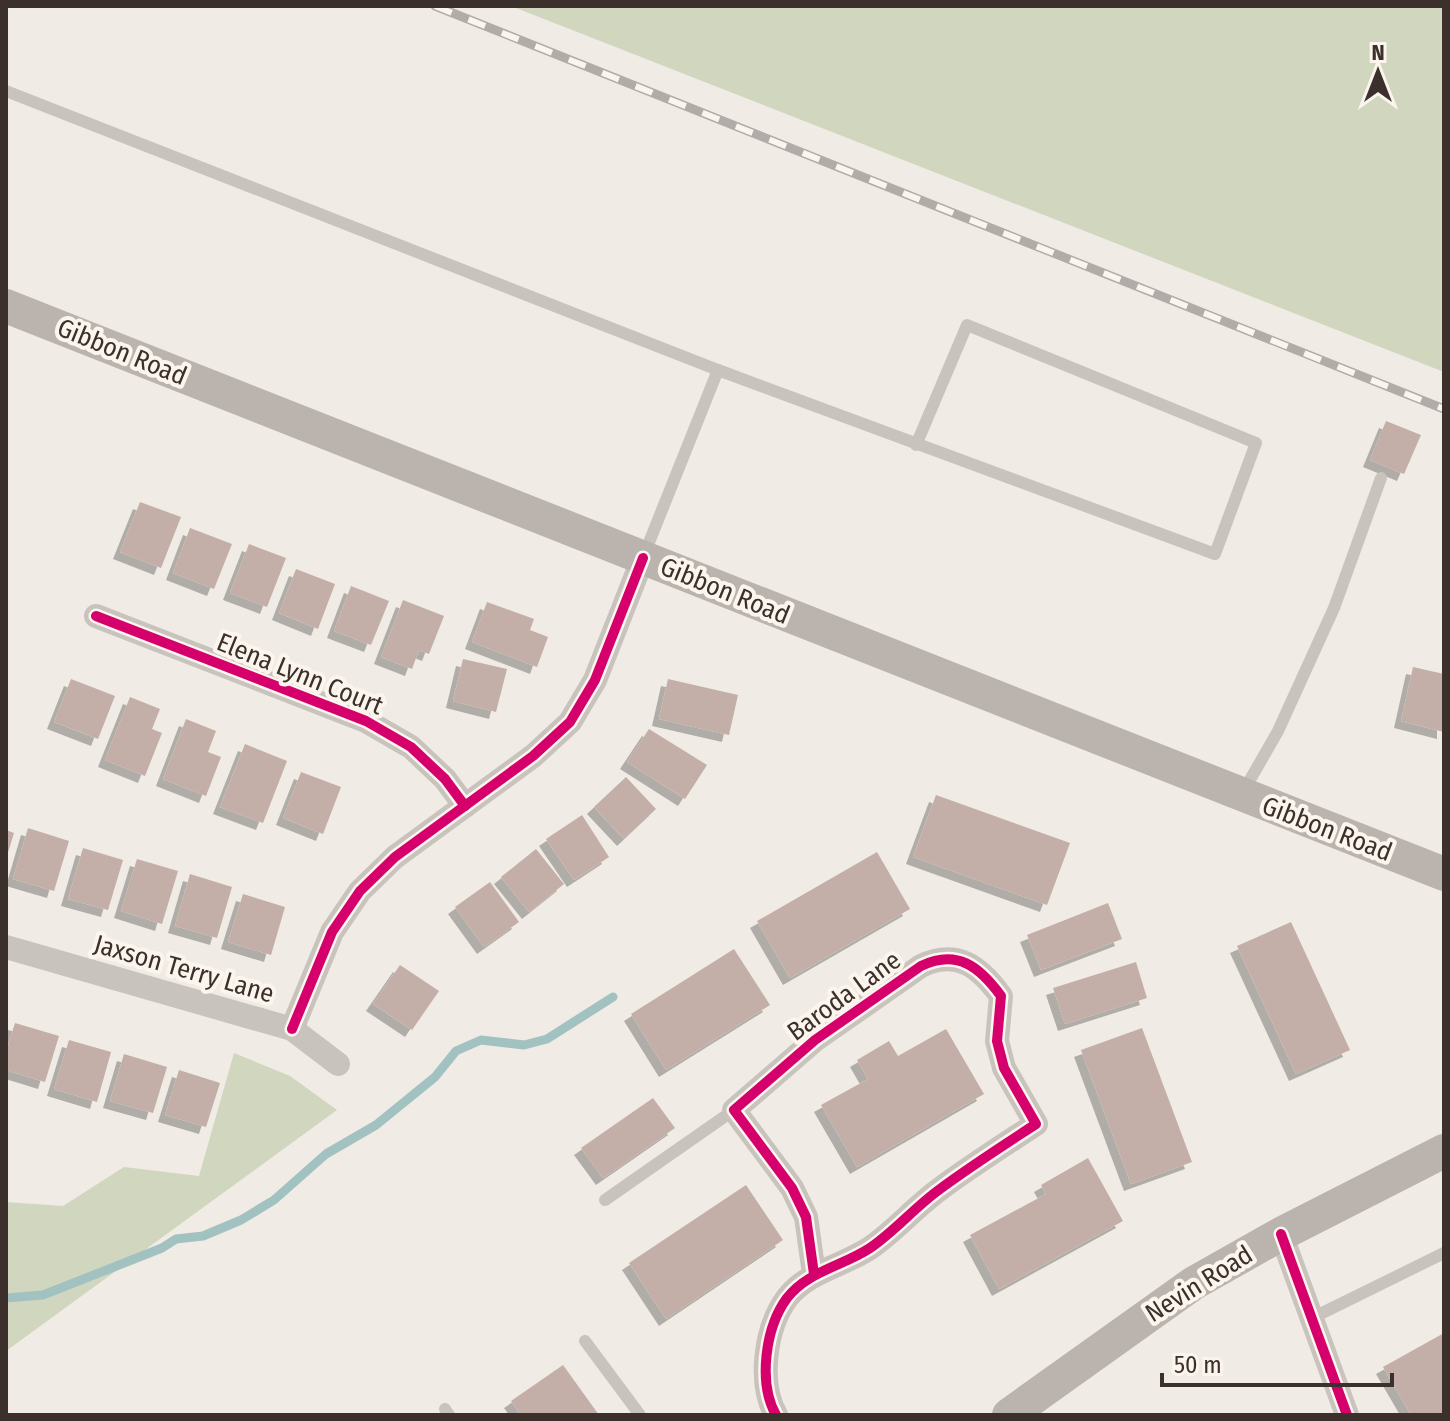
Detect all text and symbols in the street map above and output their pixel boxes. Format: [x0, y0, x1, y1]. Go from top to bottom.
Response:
north arrow [1338, 32, 1418, 112]
text: N [1371, 39, 1385, 66]
street label: Gibbon Road [53, 312, 191, 392]
street label: Gibbon Road [656, 551, 794, 631]
street label: Elena Lynn Court [212, 627, 388, 722]
street label: Gibbon Road [1258, 790, 1396, 868]
street label: Jaxson Terry Lane [91, 929, 277, 1009]
street label: Baroda Lane [781, 945, 907, 1047]
street label: Nevin Road [1140, 1239, 1258, 1329]
scale bar [1162, 1337, 1392, 1387]
text: 50 m [1174, 1351, 1222, 1379]

